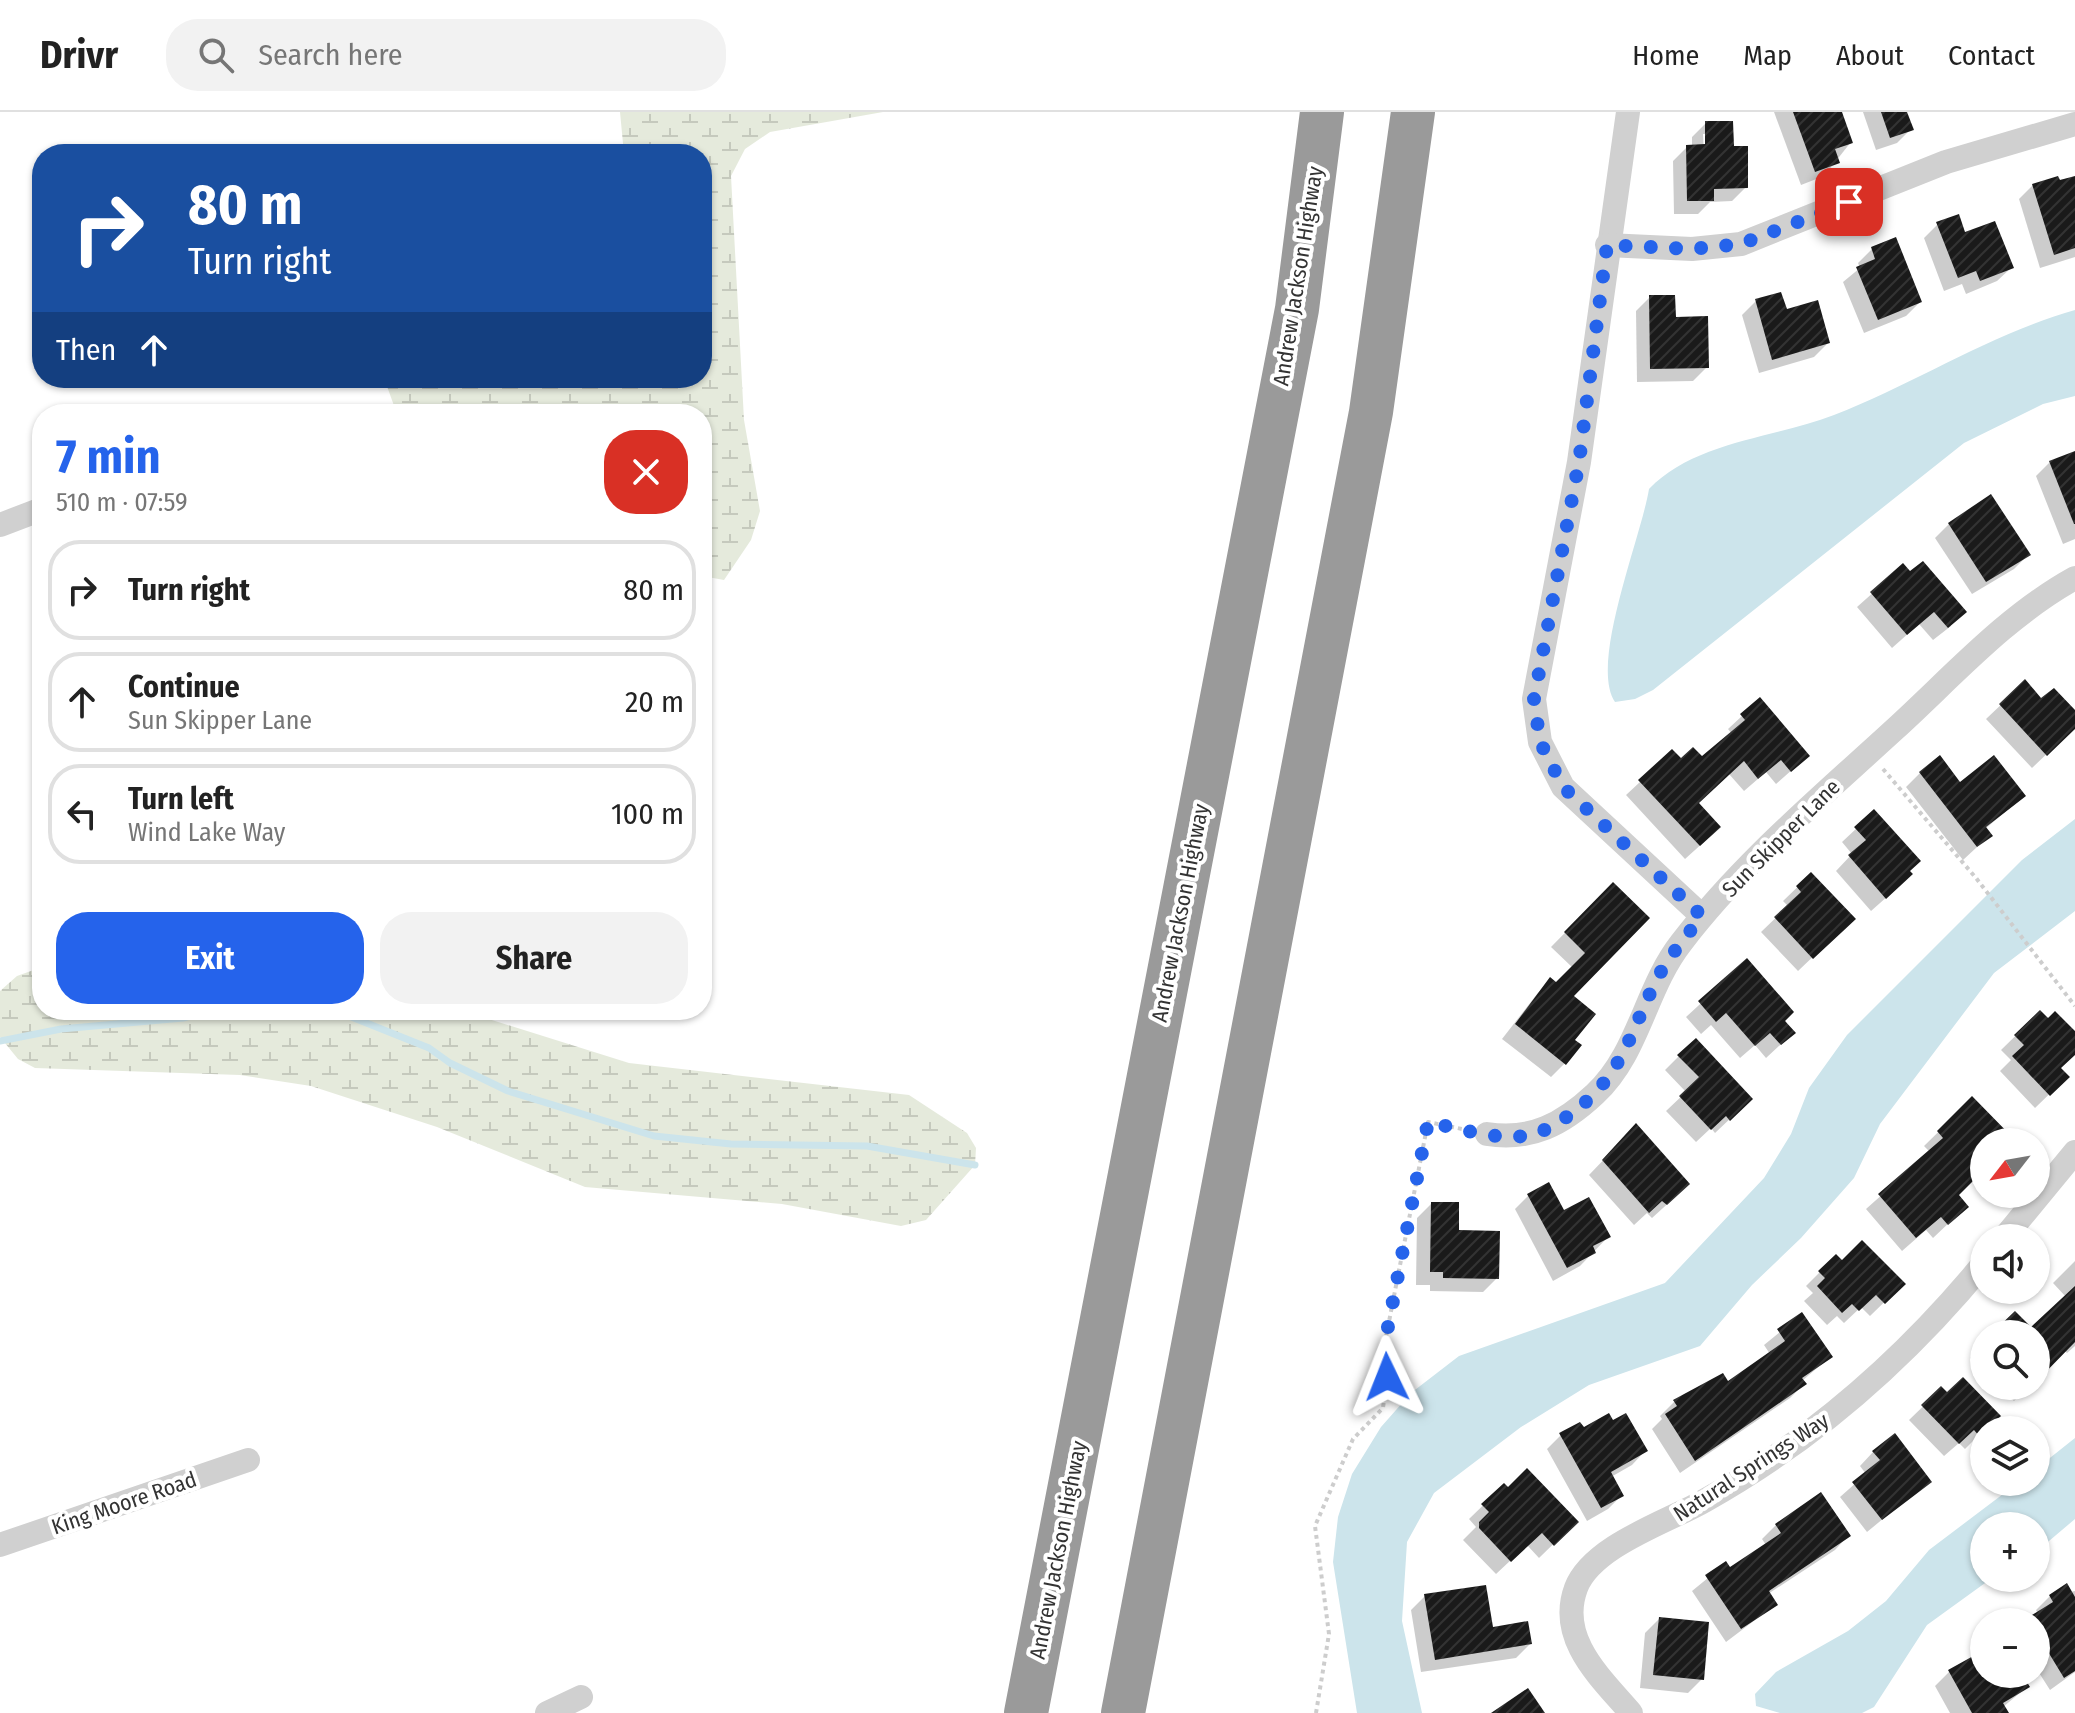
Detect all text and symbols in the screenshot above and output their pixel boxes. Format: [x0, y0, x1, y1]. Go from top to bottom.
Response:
search box [166, 19, 726, 91]
text: Drivr [40, 32, 118, 78]
icon: search [194, 33, 238, 77]
text: Search here [258, 37, 403, 73]
text: Home [1632, 39, 1699, 72]
text: Map [1743, 39, 1792, 72]
text: About [1836, 39, 1904, 72]
text: Contact [1948, 39, 2035, 72]
street label: Andrew Jackson Highway [1267, 164, 1329, 388]
pin [1815, 168, 1883, 236]
text: 80 m [188, 172, 303, 239]
icon: right [56, 176, 160, 280]
icon: arrive [1827, 180, 1871, 224]
text: Turn right [188, 240, 331, 284]
icon: ahead [132, 328, 176, 372]
text: Then [56, 332, 116, 368]
text: 7 min [56, 428, 161, 486]
button: close [604, 430, 688, 514]
text: 510 m · 07:59 [56, 487, 188, 518]
icon: right [60, 568, 104, 612]
text: Turn right [128, 572, 250, 608]
text: 80 m [623, 572, 684, 608]
text: Continue [128, 669, 240, 705]
icon: ahead [60, 680, 104, 724]
text: 20 m [625, 684, 684, 720]
text: Sun Skipper Lane [128, 705, 312, 736]
street label: Sun Skipper Lane [1716, 773, 1846, 903]
text: Turn left [128, 781, 234, 817]
icon: left [60, 792, 104, 836]
text: 100 m [611, 796, 684, 832]
street label: Andrew Jackson Highway [1146, 801, 1214, 1024]
text: Wind Lake Way [128, 817, 285, 848]
button: Exit [56, 912, 364, 1004]
button: Share [380, 912, 688, 1004]
north arrow [1970, 1128, 2050, 1208]
map controls [1970, 1128, 2050, 1688]
button: sound [1970, 1224, 2050, 1304]
button: search [1970, 1320, 2050, 1400]
position arrow [1345, 1335, 1429, 1419]
street label: Natural Springs Way [1668, 1407, 1834, 1527]
button: layers [1970, 1416, 2050, 1496]
street label: Andrew Jackson Highway [1024, 1438, 1092, 1661]
street label: King Moore Road [48, 1466, 200, 1540]
button: + [1970, 1512, 2050, 1592]
button: − [1970, 1608, 2050, 1688]

